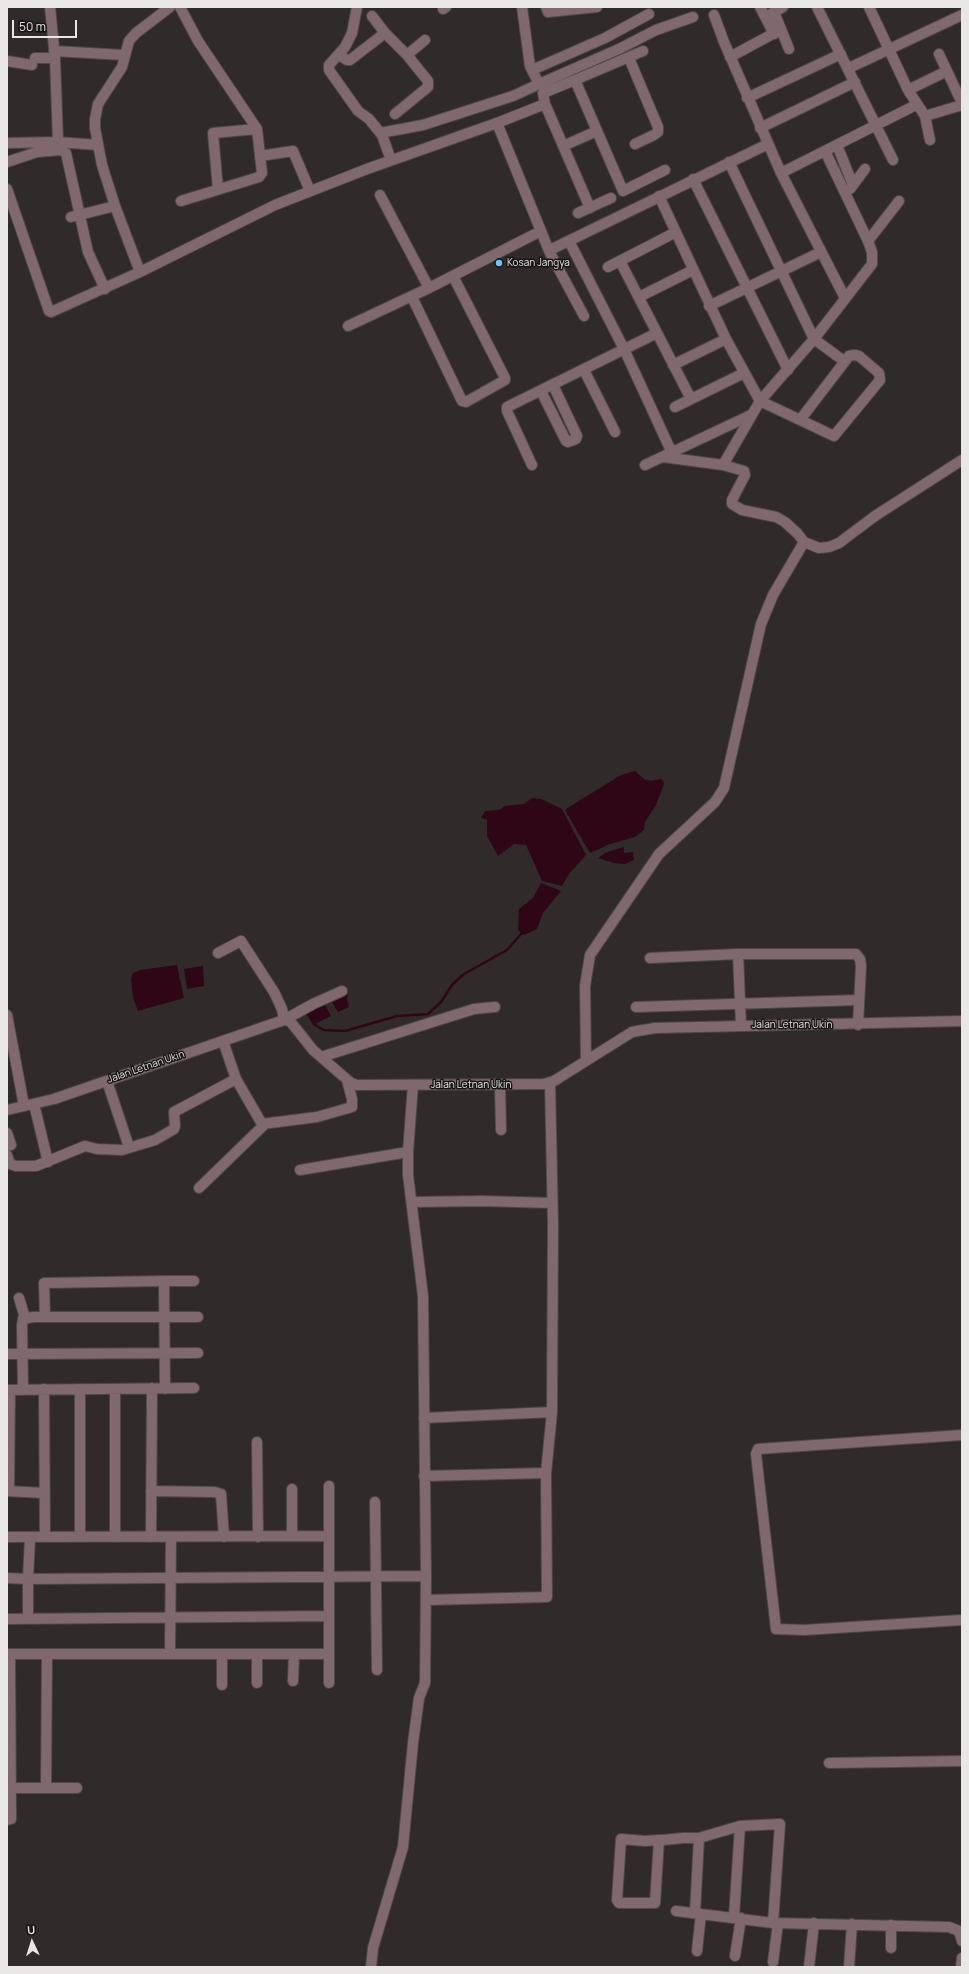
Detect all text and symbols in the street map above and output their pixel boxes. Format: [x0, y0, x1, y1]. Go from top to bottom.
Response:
scale bar [14, 12, 79, 38]
text: 50 m [19, 18, 46, 35]
place label: Kosan Jangya [507, 257, 570, 269]
marker: Kosan Jangya [494, 258, 504, 268]
street label: Jalan Letnan Ukin [752, 1019, 832, 1031]
street label: Jalan Letnan Ukin [106, 1048, 186, 1086]
street label: Jalan Letnan Ukin [431, 1079, 511, 1091]
north arrow [12, 1922, 52, 1962]
text: U [27, 1922, 36, 1937]

